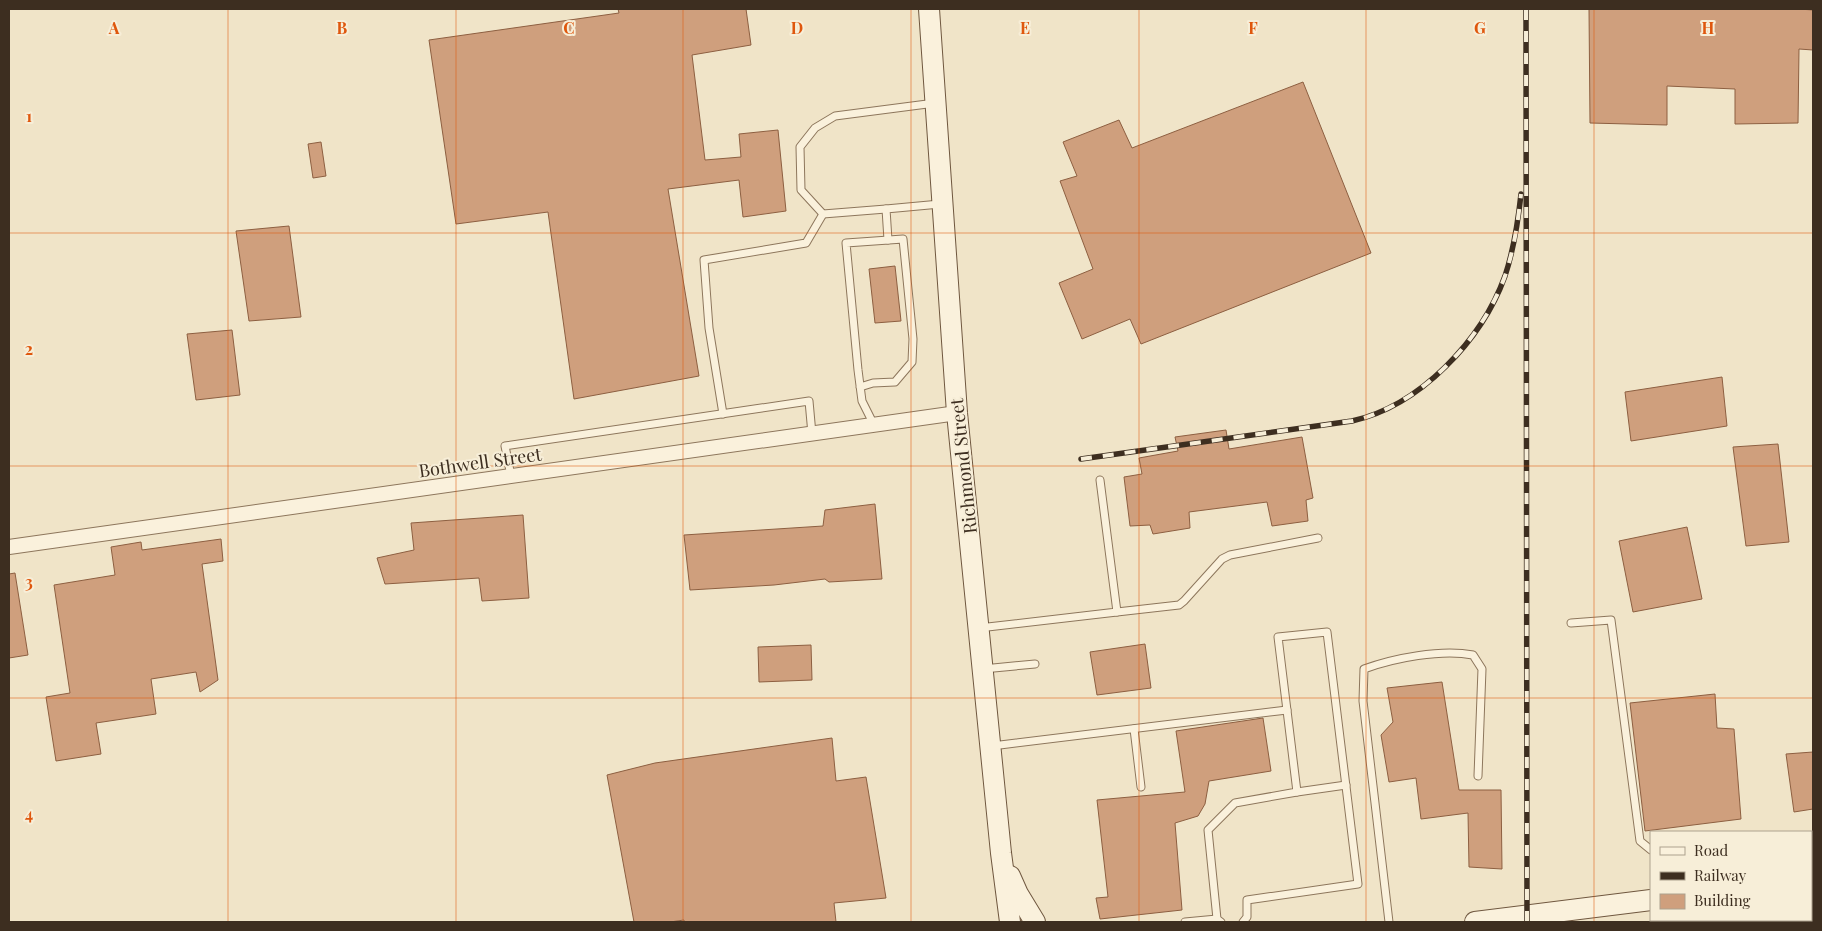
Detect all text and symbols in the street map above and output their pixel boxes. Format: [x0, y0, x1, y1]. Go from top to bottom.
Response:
text: A [108, 17, 120, 38]
text: B [337, 17, 348, 38]
text: C [563, 17, 575, 38]
text: D [791, 17, 803, 38]
text: E [1020, 17, 1030, 38]
text: F [1248, 17, 1258, 38]
text: G [1474, 17, 1486, 38]
text: H [1702, 17, 1715, 38]
text: 1 [26, 105, 32, 126]
text: 2 [25, 338, 33, 359]
street label: Richmond Street [944, 396, 982, 535]
street label: Bothwell Street [417, 441, 544, 482]
text: 3 [25, 571, 33, 592]
text: 4 [25, 803, 33, 824]
legend [1650, 831, 1812, 921]
text: Road [1694, 840, 1728, 860]
text: Railway [1694, 865, 1747, 885]
text: Building [1694, 890, 1751, 910]

